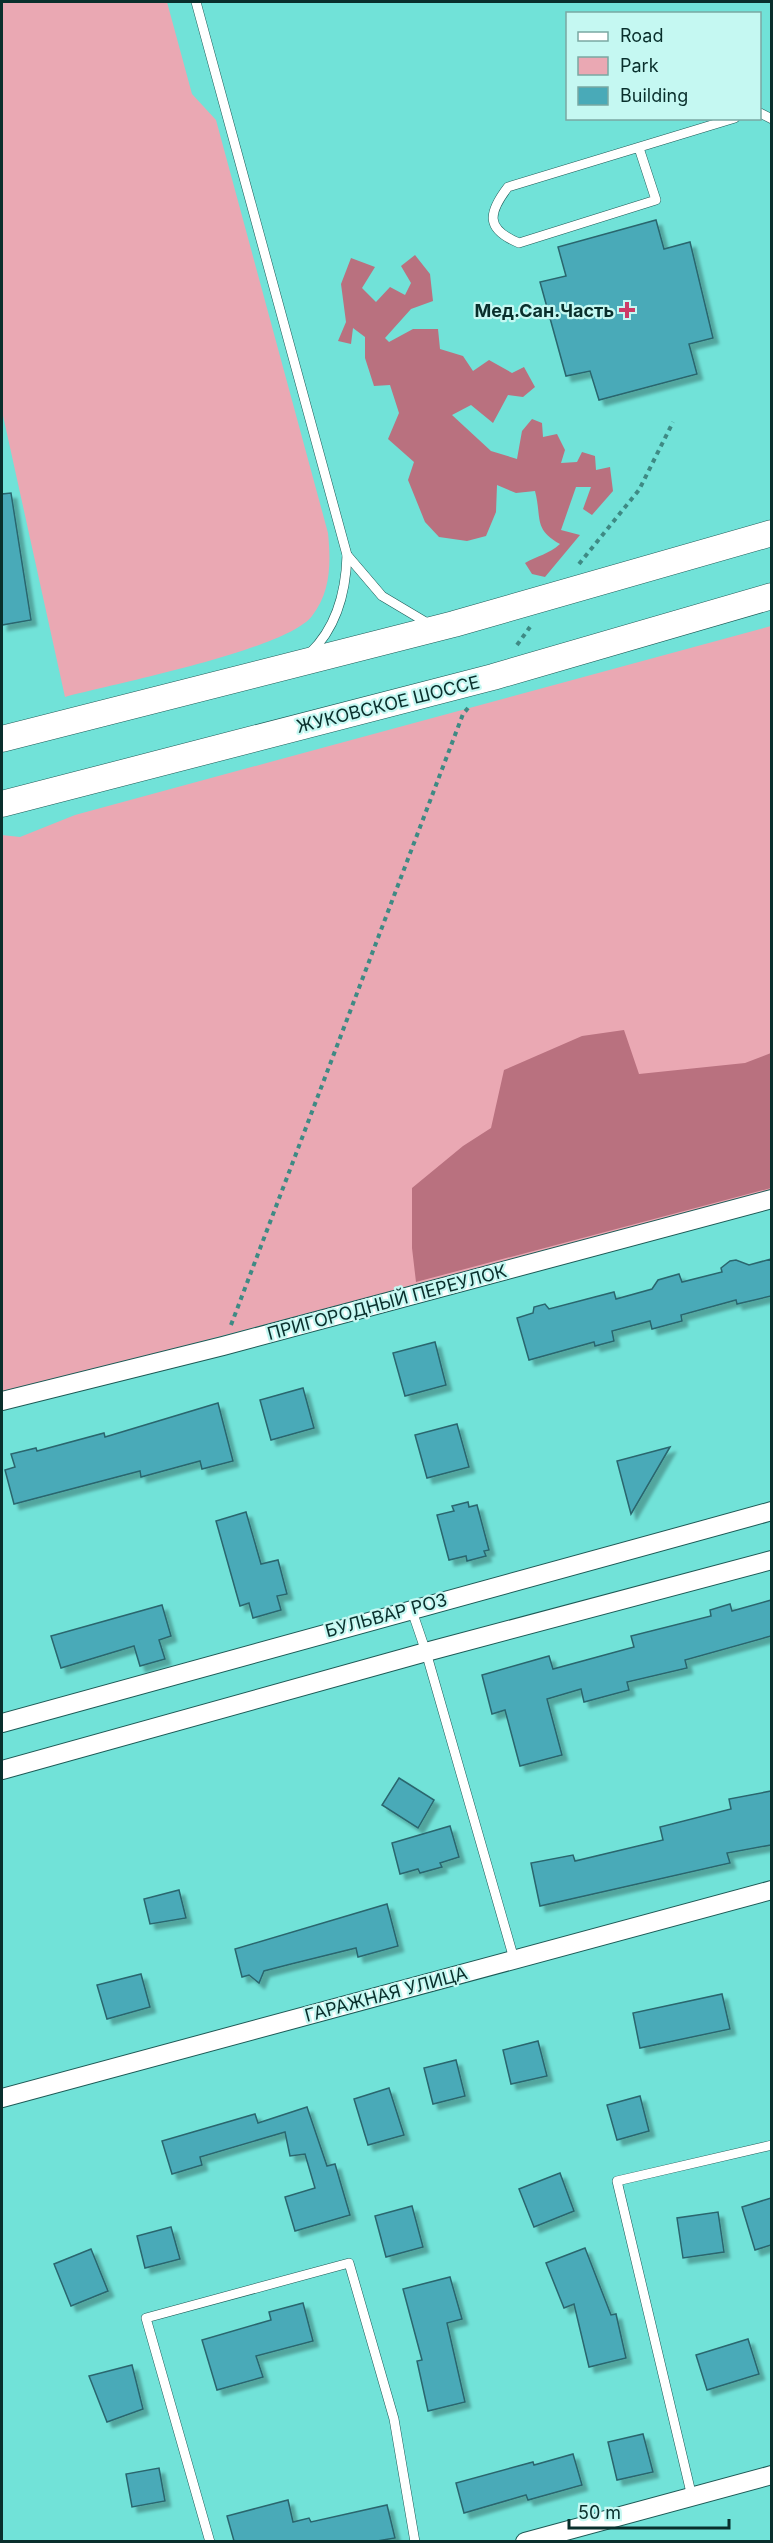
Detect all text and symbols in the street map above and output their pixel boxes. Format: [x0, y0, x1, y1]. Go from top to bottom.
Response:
legend [566, 12, 761, 120]
text: Road [620, 25, 663, 46]
text: Park [620, 55, 659, 76]
text: Building [620, 85, 688, 106]
place label: Мед.Сан.Часть [475, 300, 614, 321]
marker: Мед.Сан.Часть [618, 301, 636, 319]
street label: ЖУКОВСКОЕ ШОССЕ [294, 671, 482, 737]
street label: ПРИГОРОДНЫЙ ПЕРЕУЛОК [265, 1259, 509, 1344]
street label: БУЛЬВАР РОЗ [323, 1589, 449, 1641]
street label: ГАРАЖНАЯ УЛИЦА [302, 1962, 470, 2026]
scale bar [569, 2492, 730, 2530]
text: 50 m [578, 2502, 621, 2523]

